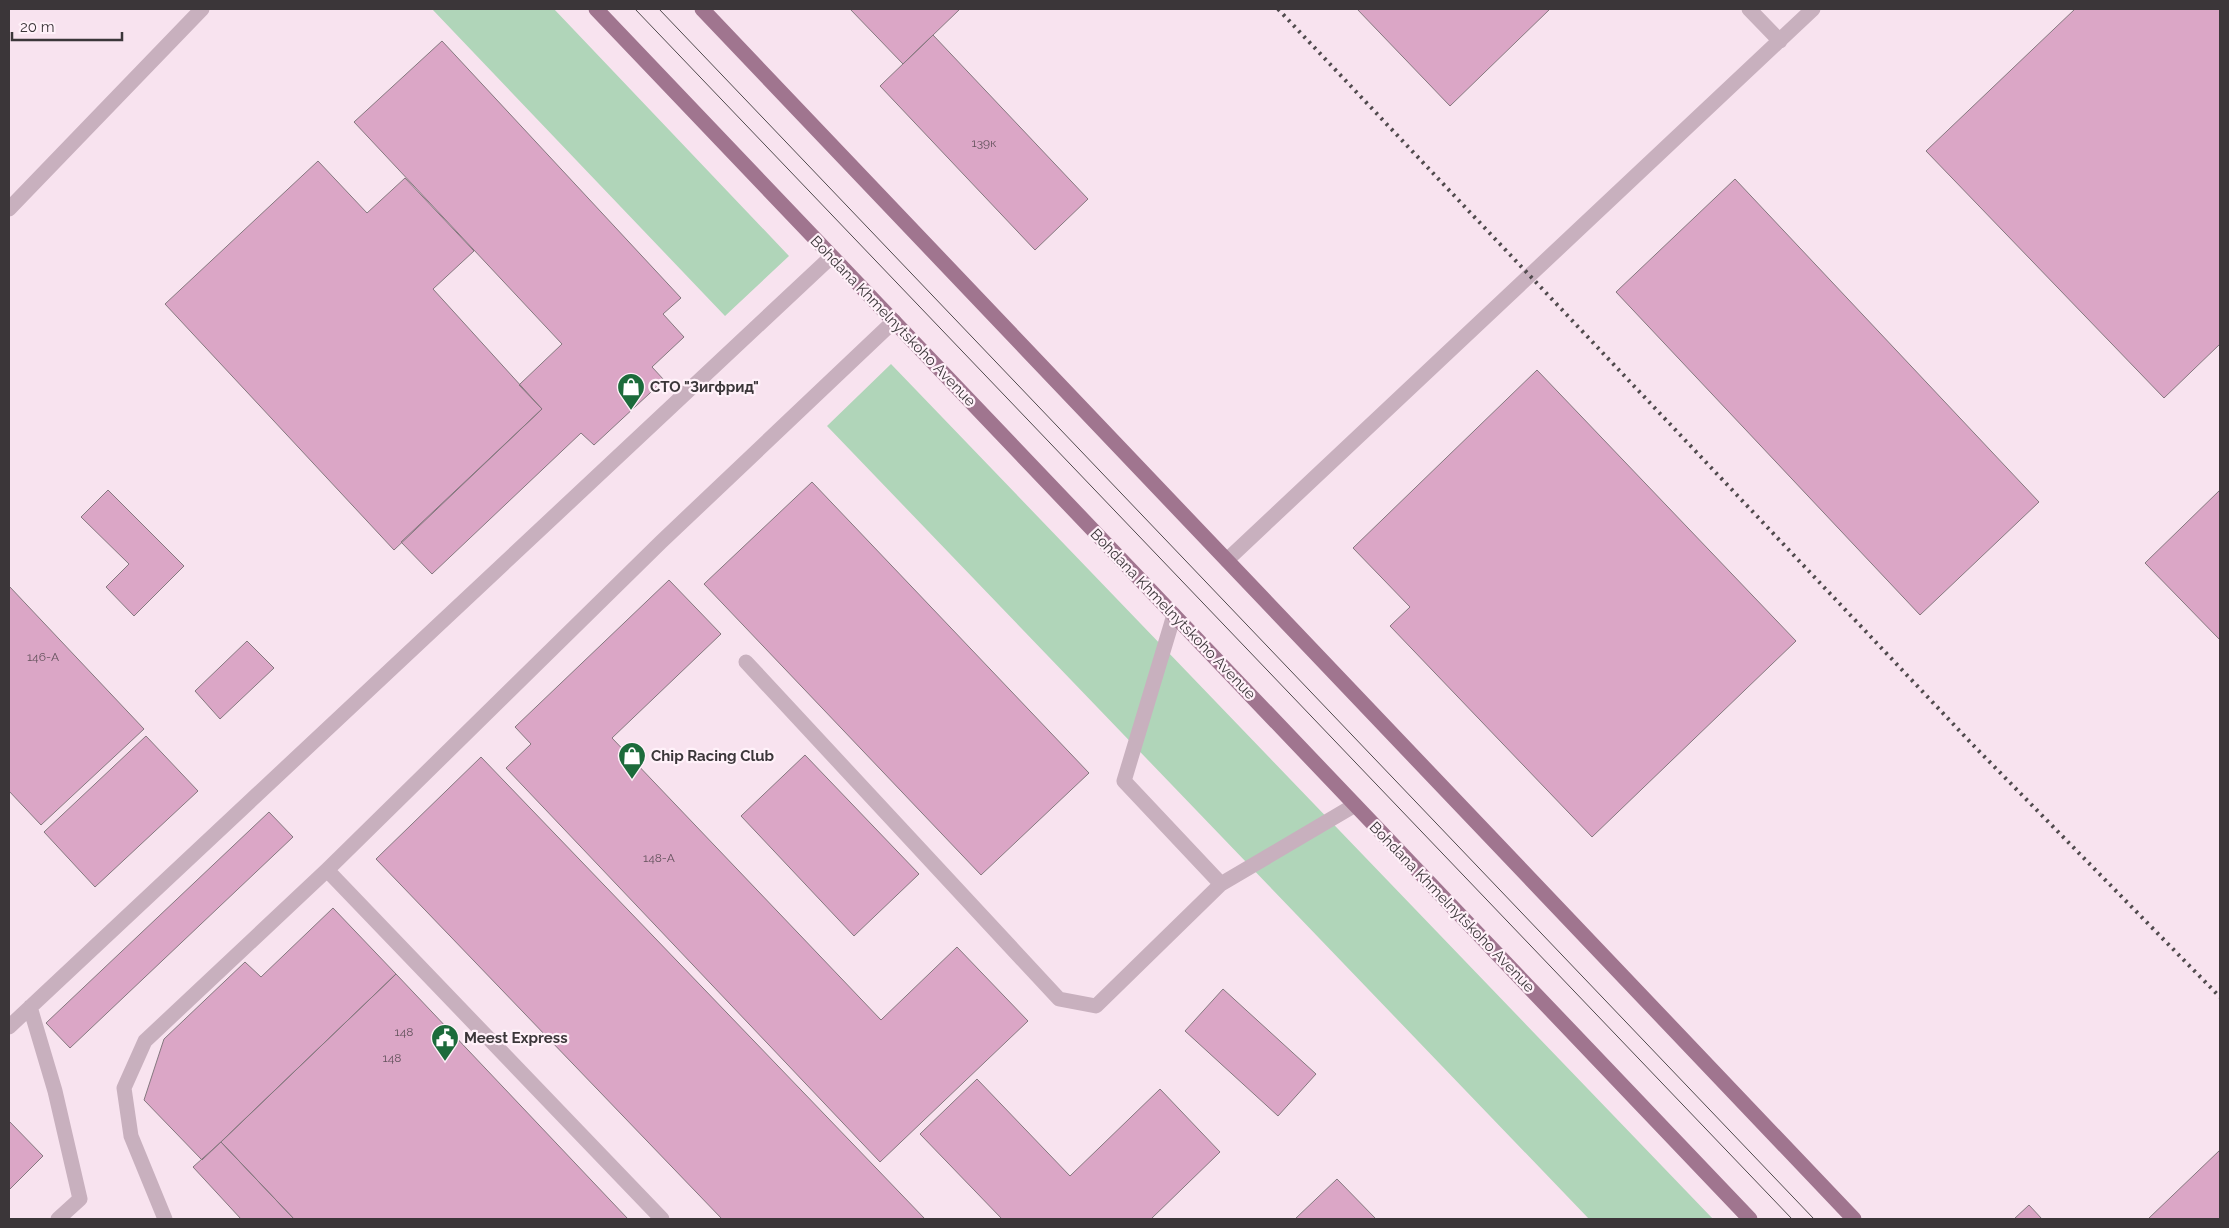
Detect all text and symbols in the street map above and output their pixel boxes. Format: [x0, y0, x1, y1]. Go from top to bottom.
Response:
scale bar [12, 10, 122, 42]
text: 20 m [20, 18, 55, 36]
house number: 139к [972, 136, 996, 150]
street label: Bohdana Khmelnytskoho Avenue [807, 232, 980, 410]
shop icon: СТО "Зигфрид" [616, 372, 646, 411]
place label: СТО "Зигфрид" [650, 378, 759, 396]
street label: Bohdana Khmelnytskoho Avenue [1087, 525, 1260, 703]
house number: 146-А [27, 650, 59, 664]
shop icon: Chip Racing Club [617, 741, 647, 780]
place label: Chip Racing Club [651, 747, 775, 765]
street label: Bohdana Khmelnytskoho Avenue [1366, 818, 1539, 996]
house number: 148-А [643, 851, 675, 865]
public building icon: Meest Express [430, 1023, 460, 1062]
house number: 148 [395, 1025, 413, 1039]
place label: Meest Express [464, 1029, 568, 1047]
house number: 148 [383, 1051, 401, 1065]

